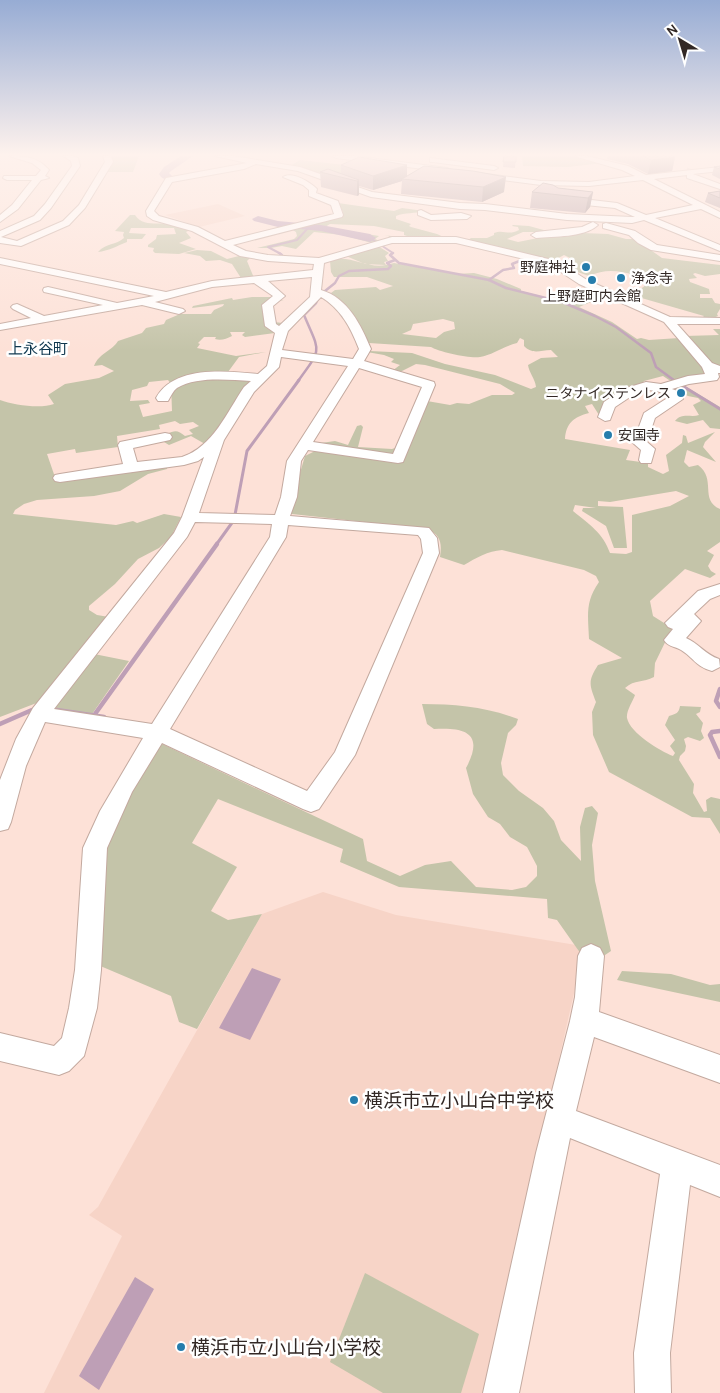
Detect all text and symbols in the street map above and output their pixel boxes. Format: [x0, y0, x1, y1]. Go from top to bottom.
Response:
north arrow [655, 15, 705, 65]
text: N [663, 20, 681, 40]
place label: 野庭神社 [520, 259, 576, 276]
marker: 野庭神社 [580, 261, 592, 273]
place label: 浄念寺 [631, 270, 673, 287]
marker: 浄念寺 [615, 272, 627, 284]
marker: 上野庭町内会館 [586, 274, 598, 286]
place label: 上野庭町内会館 [543, 288, 641, 305]
district label: 上永谷町 [8, 340, 68, 358]
place label: ニタナイステンレス [545, 385, 671, 402]
marker: ニタナイステンレス [675, 387, 687, 399]
place label: 安国寺 [618, 427, 660, 444]
marker: 安国寺 [602, 429, 614, 441]
place label: 横浜市立小山台中学校 [364, 1090, 554, 1112]
marker: 横浜市立小山台中学校 [348, 1094, 360, 1106]
place label: 横浜市立小山台小学校 [191, 1337, 381, 1359]
marker: 横浜市立小山台小学校 [175, 1341, 187, 1353]

